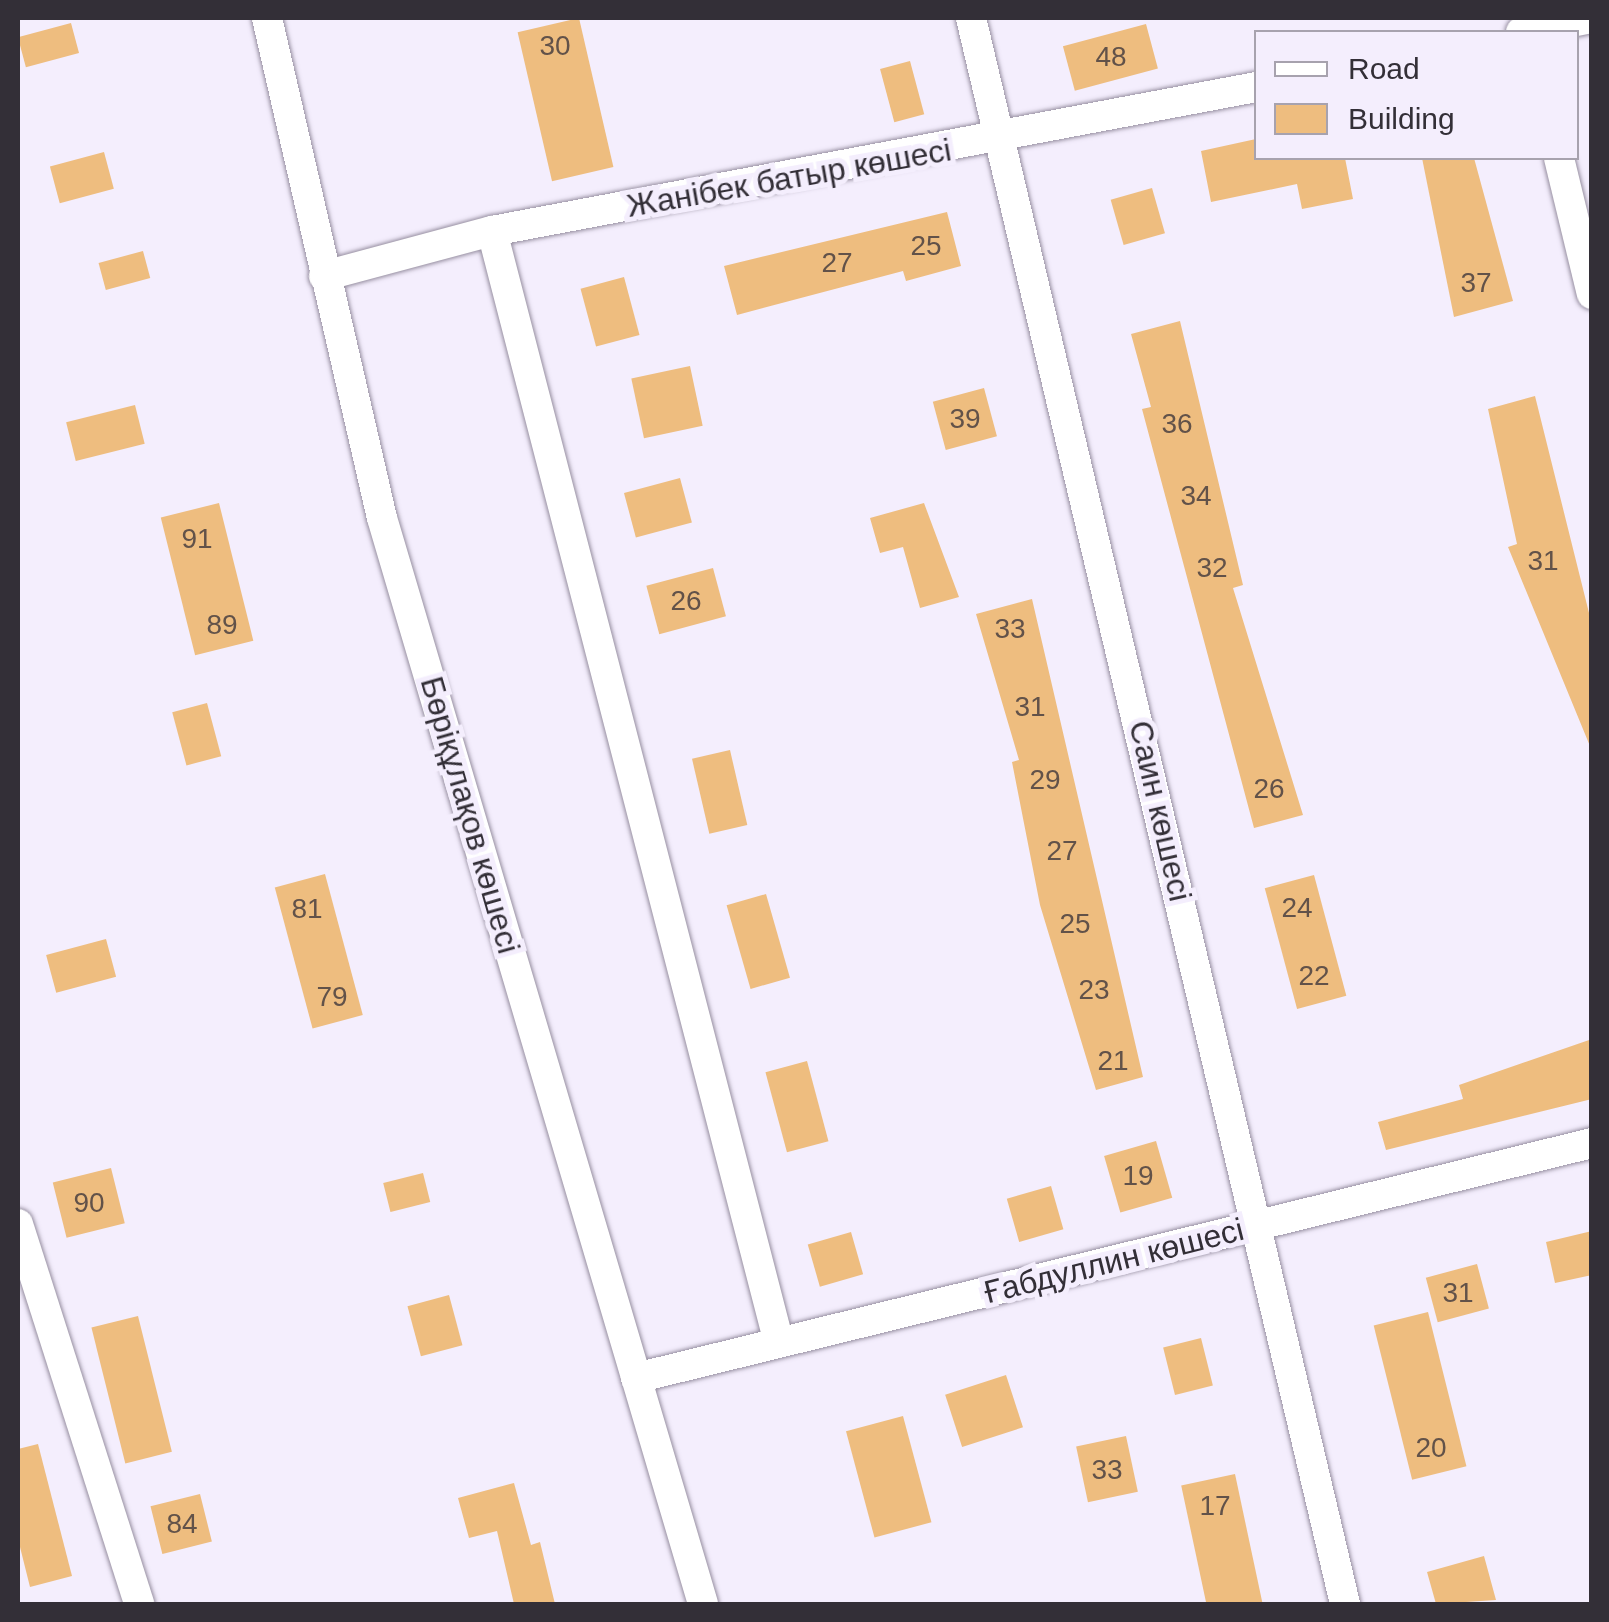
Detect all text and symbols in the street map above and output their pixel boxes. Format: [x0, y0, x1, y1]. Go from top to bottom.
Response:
house number: 30 [539, 29, 571, 63]
legend [1254, 30, 1579, 160]
house number: 48 [1095, 40, 1127, 74]
text: Road [1348, 52, 1420, 85]
text: Building [1348, 102, 1455, 135]
street label: Жанібек батыр көшесі [624, 131, 954, 225]
house number: 25 [910, 229, 942, 263]
house number: 27 [821, 246, 853, 280]
house number: 37 [1460, 266, 1492, 300]
house number: 39 [949, 402, 981, 436]
house number: 36 [1161, 407, 1193, 441]
house number: 34 [1180, 479, 1212, 513]
house number: 91 [181, 522, 213, 556]
house number: 31 [1527, 544, 1559, 578]
house number: 32 [1196, 551, 1228, 585]
house number: 26 [670, 584, 702, 618]
house number: 89 [206, 608, 238, 642]
house number: 33 [994, 612, 1026, 646]
street label: Бөріқұлақов көшесі [412, 672, 528, 958]
house number: 31 [1014, 690, 1046, 724]
street label: Саин көшесі [1121, 717, 1199, 905]
house number: 29 [1029, 763, 1061, 797]
house number: 26 [1253, 772, 1285, 806]
house number: 27 [1046, 834, 1078, 868]
house number: 24 [1281, 891, 1313, 925]
house number: 81 [291, 892, 323, 926]
house number: 25 [1059, 907, 1091, 941]
house number: 22 [1298, 959, 1330, 993]
house number: 23 [1078, 973, 1110, 1007]
house number: 79 [316, 980, 348, 1014]
house number: 21 [1097, 1044, 1129, 1078]
house number: 19 [1122, 1159, 1154, 1193]
house number: 90 [73, 1186, 105, 1220]
street label: Ғабдуллин көшесі [980, 1210, 1248, 1312]
house number: 31 [1442, 1276, 1474, 1310]
house number: 20 [1415, 1431, 1447, 1465]
house number: 33 [1091, 1453, 1123, 1487]
house number: 17 [1199, 1489, 1231, 1523]
house number: 84 [166, 1507, 198, 1541]

